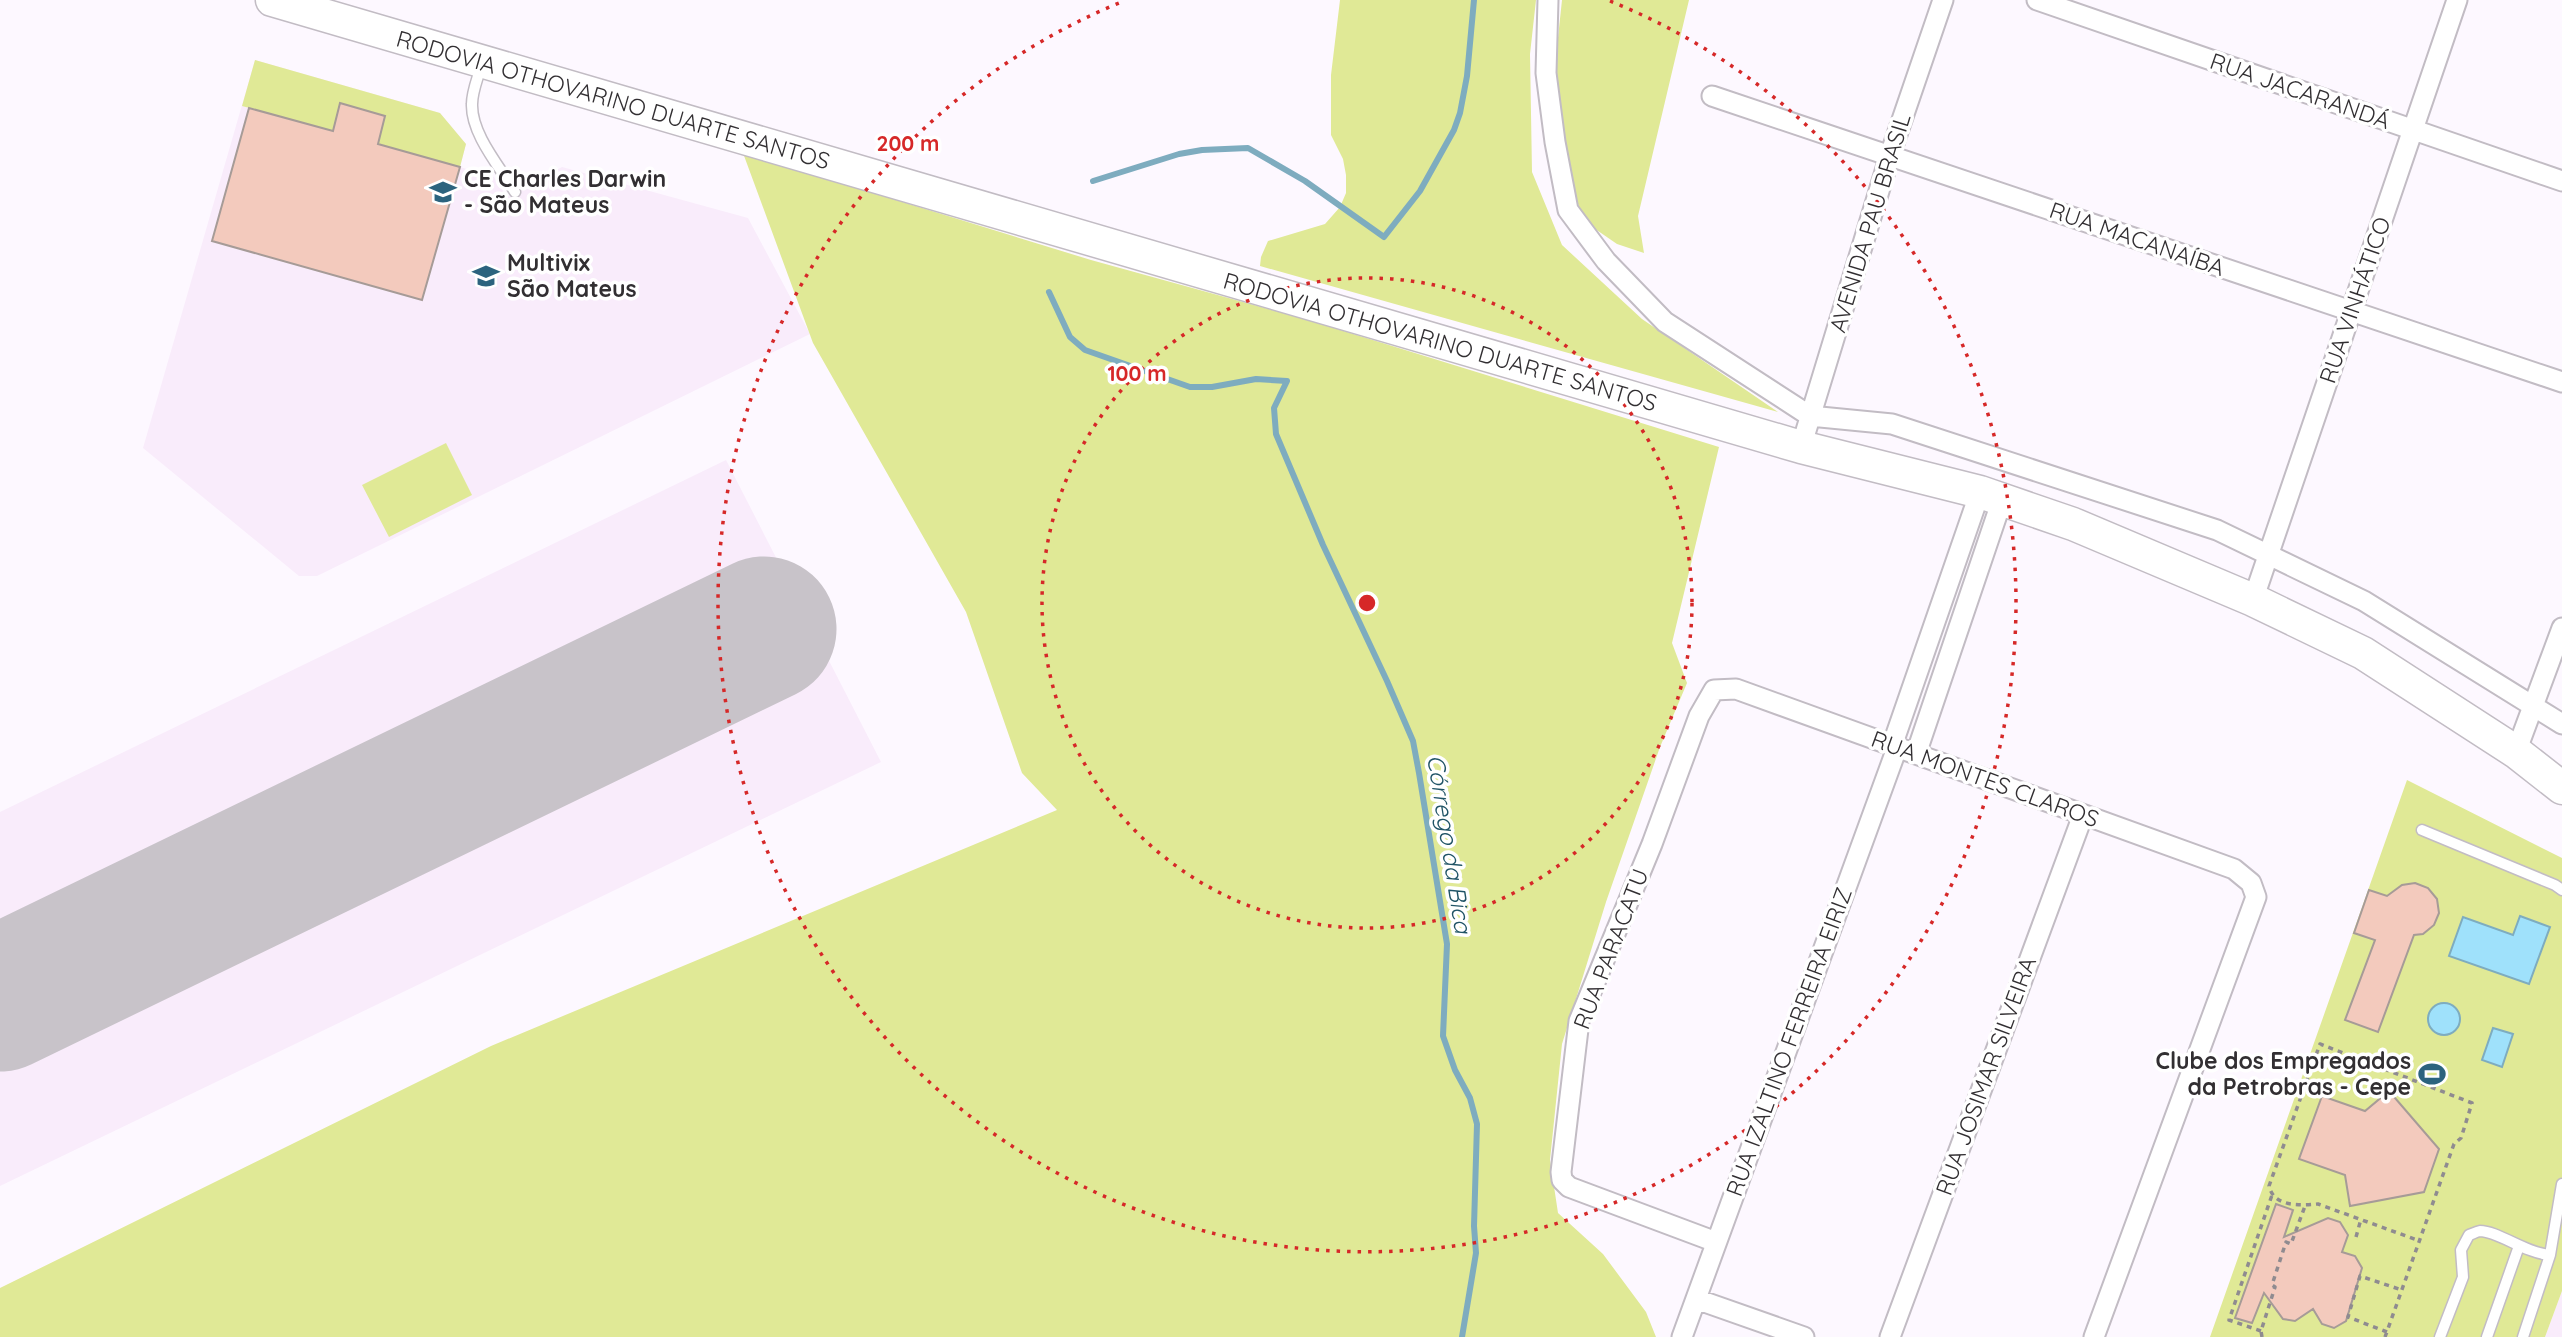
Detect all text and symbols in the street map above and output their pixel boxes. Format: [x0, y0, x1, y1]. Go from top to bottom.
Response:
street label: RODOVIA OTHOVARINO DUARTE SANTOS [393, 24, 833, 175]
street label: RUA JACARANDÁ [2206, 46, 2394, 135]
street label: AVENIDA PAU BRASIL [1822, 110, 1917, 336]
text: 200 m [877, 130, 939, 156]
place label: CE Charles Darwin - São Mateus [464, 164, 666, 219]
school or university icon: CE Charles Darwin - São Mateus [428, 177, 458, 207]
street label: RUA MACANAÍBA [2046, 195, 2229, 282]
street label: RUA VINHÁTICO [2312, 213, 2397, 387]
place label: Multivix São Mateus [507, 248, 637, 303]
school or university icon: Multivix São Mateus [471, 261, 501, 291]
street label: RODOVIA OTHOVARINO DUARTE SANTOS [1220, 266, 1660, 417]
text: 100 m [1107, 360, 1167, 386]
centre of rings [1355, 591, 1379, 615]
street label: RUA MONTES CLAROS [1867, 724, 2103, 833]
water label: Córrego da Bica [1421, 752, 1479, 937]
street label: RUA PARACATU [1567, 864, 1654, 1033]
street label: RUA IZALTINO FERREIRA EIRIZ [1719, 884, 1858, 1200]
street label: RUA JOSIMAR SILVEIRA [1929, 952, 2042, 1199]
place label: Clube dos Empregados da Petrobras - Cepe [2156, 1046, 2411, 1101]
sports icon: Clube dos Empregados da Petrobras - Cepe [2417, 1059, 2447, 1089]

